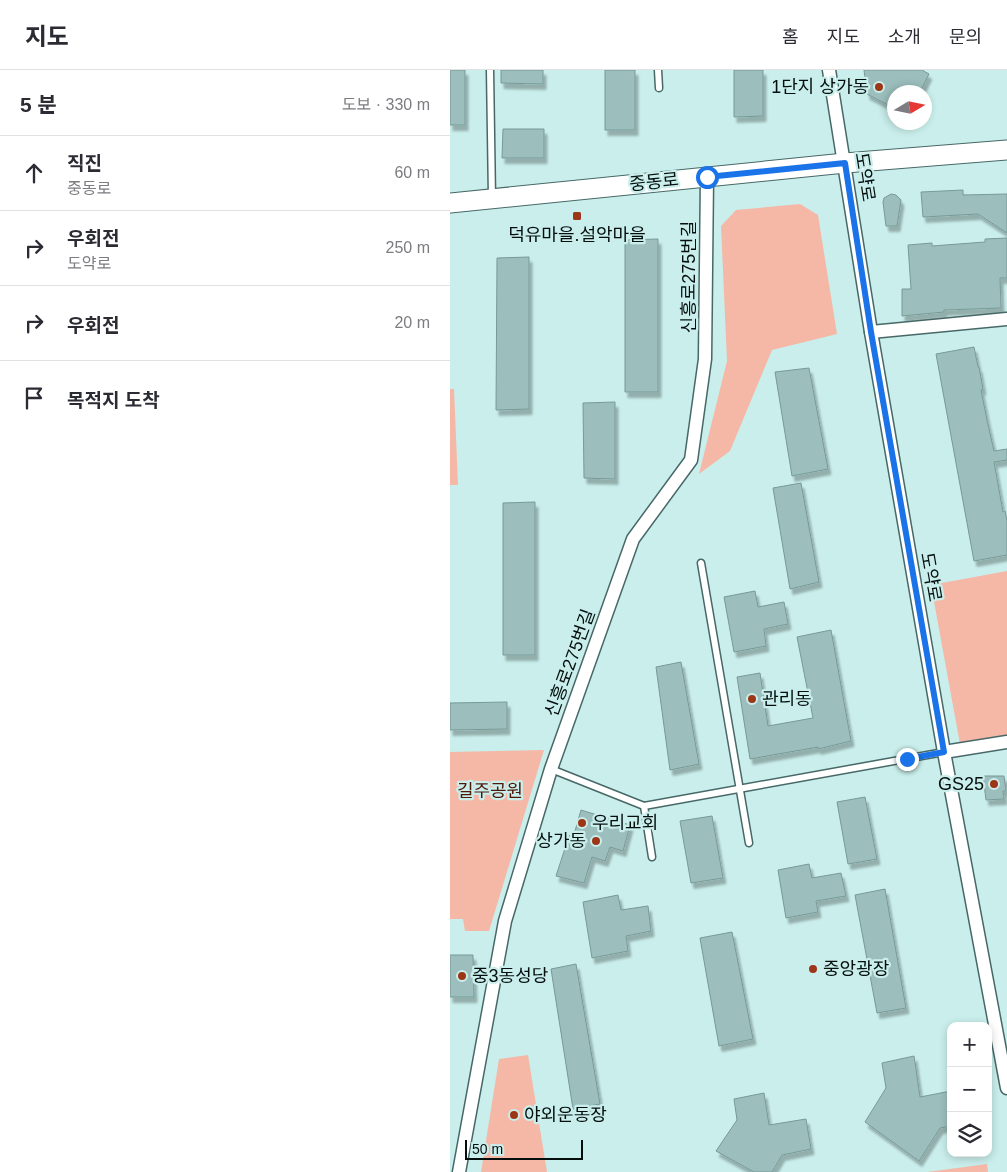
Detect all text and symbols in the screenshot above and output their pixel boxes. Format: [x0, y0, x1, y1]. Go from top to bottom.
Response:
text: 지도 [25, 23, 69, 50]
text: 홈 [782, 27, 799, 47]
text: 지도 [827, 27, 860, 47]
text: 소개 [888, 27, 921, 47]
text: 문의 [949, 27, 982, 47]
place label: 1단지 상가동 [771, 77, 869, 97]
marker: 1단지 상가동 [873, 81, 885, 93]
north arrow [887, 85, 932, 130]
text: 5 분 [20, 93, 57, 116]
text: 도보 · 330 m [342, 96, 430, 113]
street label: 도약로 [851, 151, 879, 203]
text: 직진 [67, 153, 102, 174]
icon: ahead [20, 159, 48, 187]
text: 60 m [394, 164, 430, 181]
route start [696, 166, 719, 189]
street label: 중동로 [628, 169, 680, 195]
text: 중동로 [67, 180, 111, 197]
marker: 덕유마을.설악마을 [571, 210, 583, 222]
street label: 신흥로275번길 [679, 221, 699, 333]
place label: 덕유마을.설악마을 [508, 225, 646, 245]
text: 우회전 [67, 228, 119, 249]
icon: right [20, 234, 48, 262]
text: 250 m [386, 239, 430, 256]
text: 도약로 [67, 255, 111, 272]
icon: right [20, 309, 48, 337]
text: 20 m [394, 314, 430, 331]
text: 우회전 [67, 315, 119, 336]
icon: arrive [20, 384, 48, 412]
text: 목적지 도착 [67, 390, 160, 411]
street label: 도약로 [917, 551, 945, 603]
street label: 신흥로275번길 [541, 607, 599, 719]
place label: 관리동 [762, 689, 812, 709]
marker: 관리동 [746, 693, 758, 705]
route end [896, 748, 919, 771]
place label: GS25 [938, 774, 984, 794]
marker: GS25 [988, 778, 1000, 790]
park label: 길주공원 [457, 781, 523, 801]
place label: 우리교회 [592, 813, 658, 833]
marker: 우리교회 [576, 817, 588, 829]
place label: 상가동 [536, 831, 586, 851]
marker: 상가동 [590, 835, 602, 847]
place label: 중앙광장 [823, 959, 889, 979]
marker: 중앙광장 [807, 963, 819, 975]
place label: 중3동성당 [472, 966, 548, 986]
marker: 중3동성당 [456, 970, 468, 982]
map controls [947, 1022, 992, 1157]
button: + [947, 1022, 992, 1067]
button: − [947, 1067, 992, 1112]
place label: 야외운동장 [524, 1105, 607, 1125]
marker: 야외운동장 [508, 1109, 520, 1121]
button: layers [947, 1112, 992, 1157]
scale bar [465, 1137, 582, 1160]
text: 50 m [472, 1141, 503, 1157]

